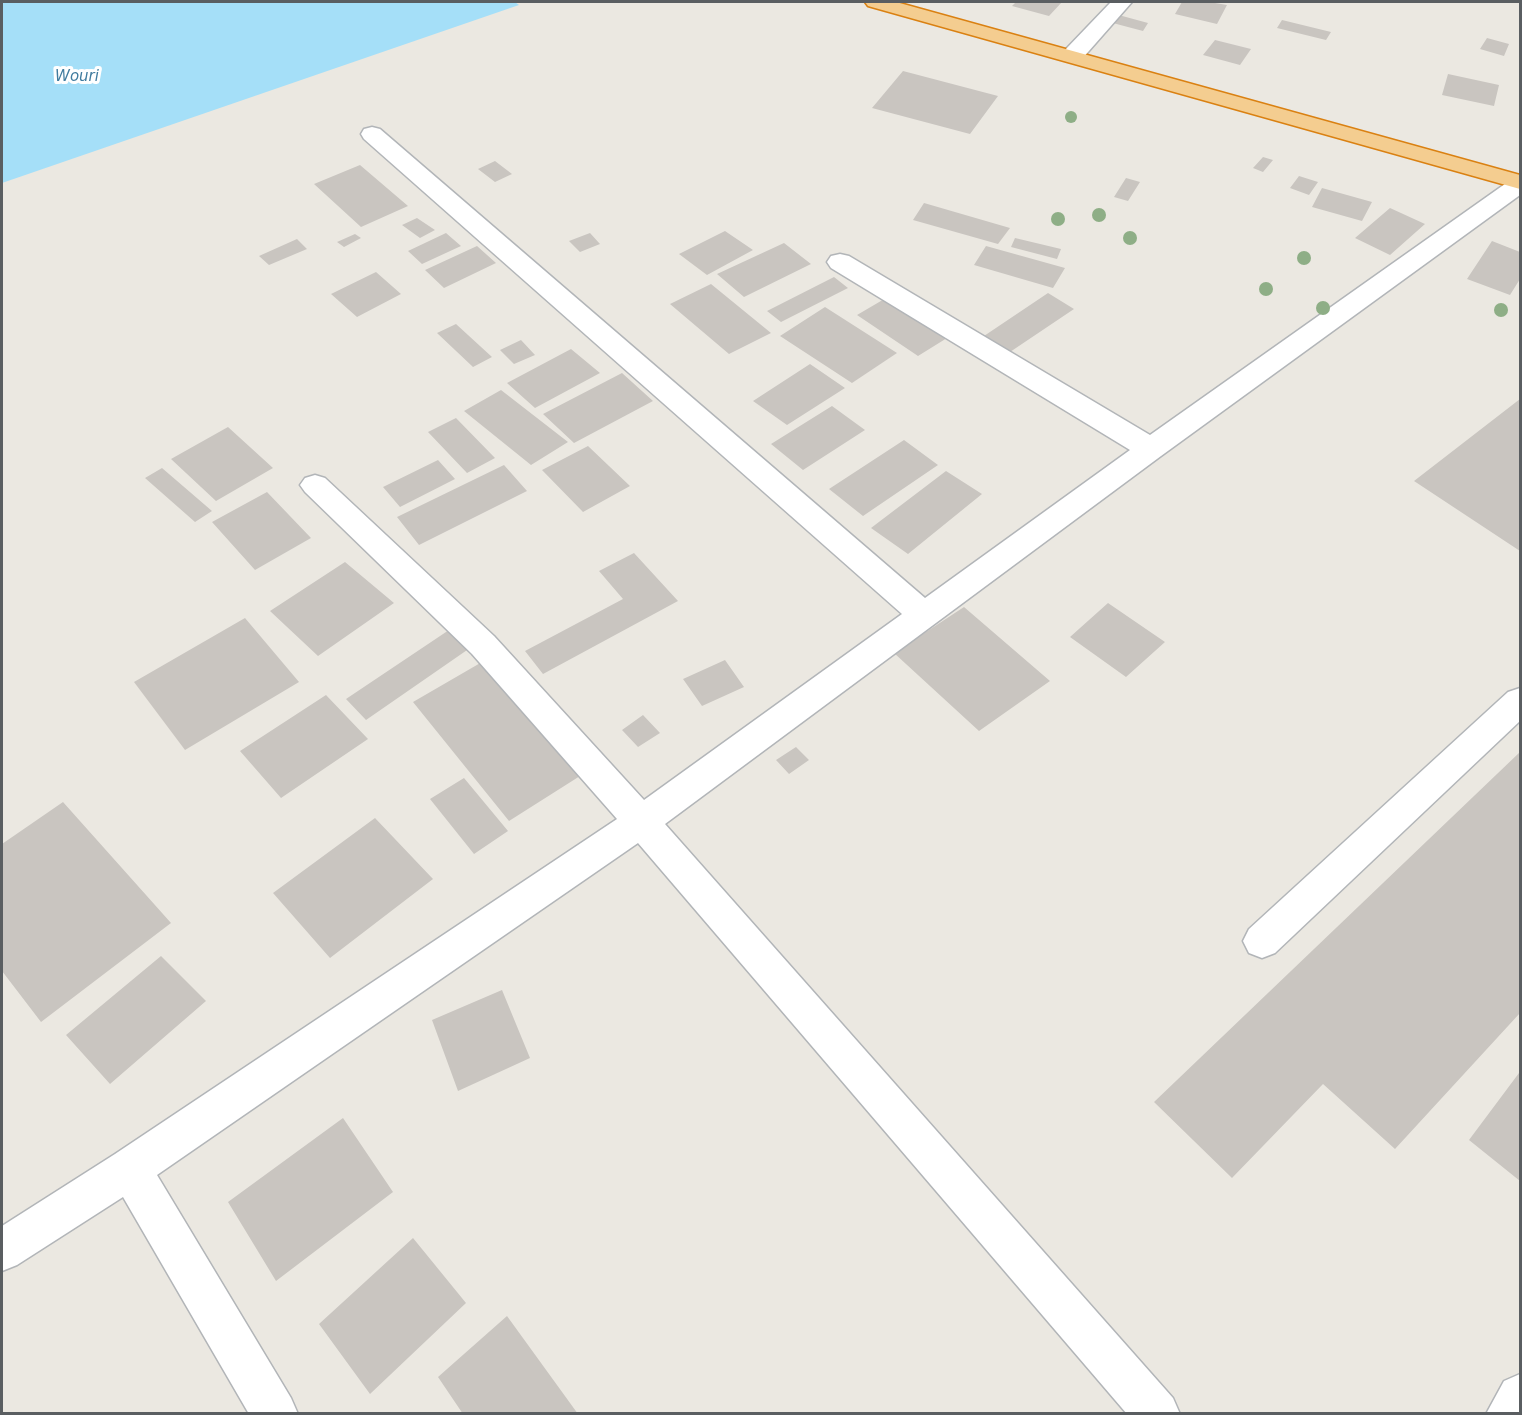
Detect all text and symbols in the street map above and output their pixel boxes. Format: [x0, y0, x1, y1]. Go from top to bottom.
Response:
water label: Wouri [55, 68, 99, 86]

